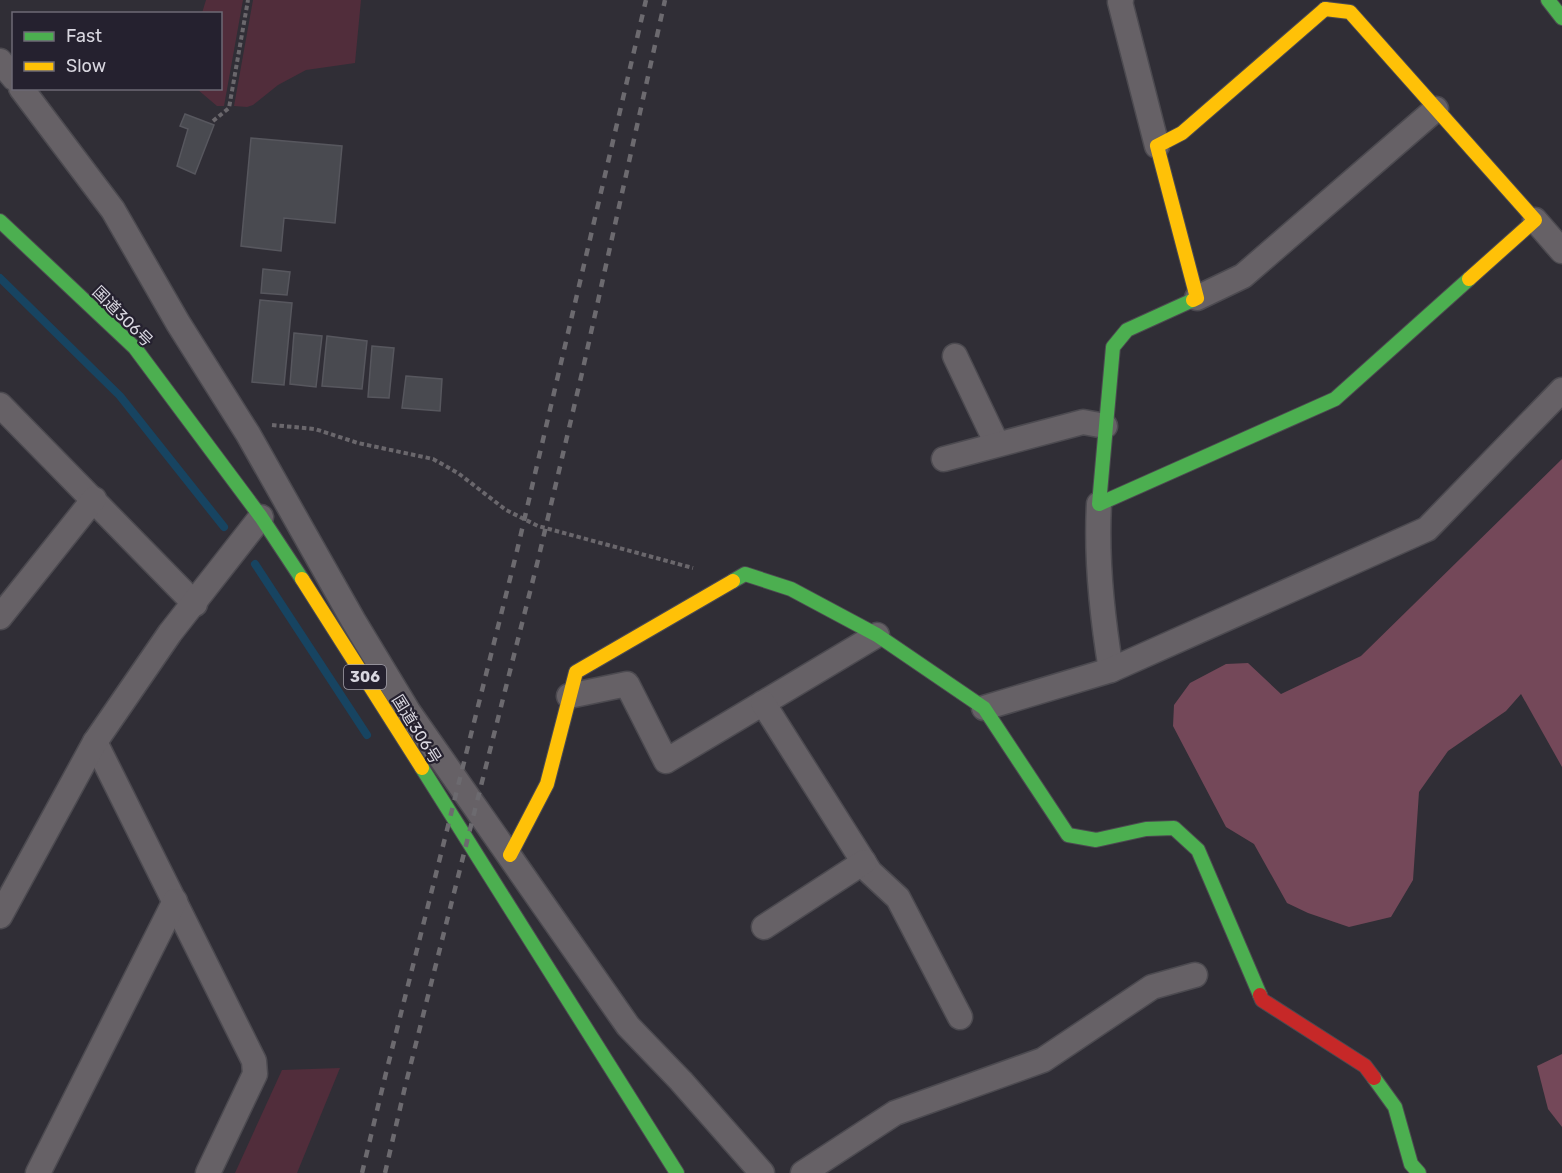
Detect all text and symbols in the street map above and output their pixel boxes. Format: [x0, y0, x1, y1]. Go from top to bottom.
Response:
legend [12, 12, 222, 90]
text: Fast [66, 25, 102, 47]
text: Slow [66, 55, 106, 77]
street label: 国道306号 [89, 282, 157, 350]
road number: 306 [344, 665, 386, 689]
street label: 国道306号 [388, 691, 445, 767]

